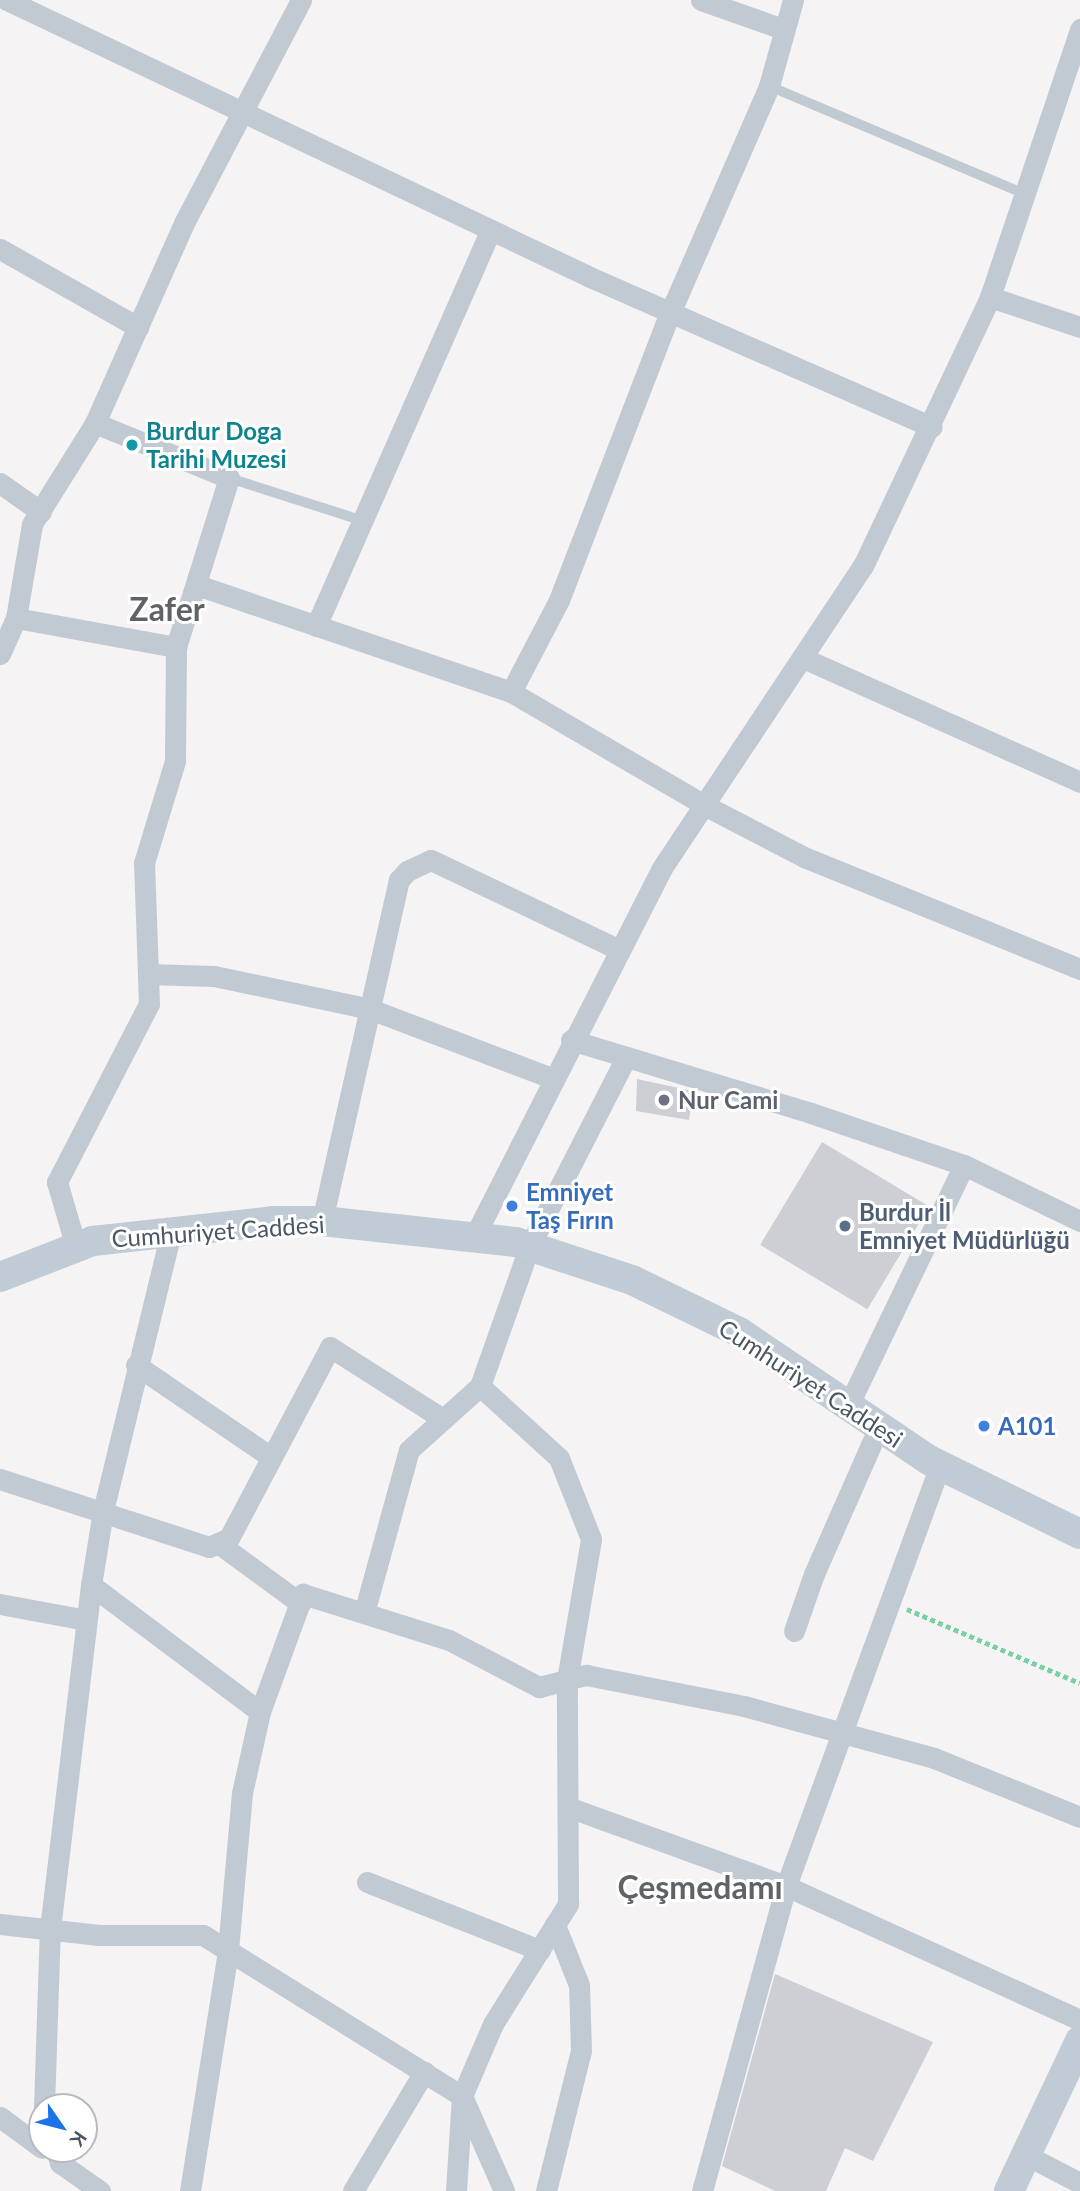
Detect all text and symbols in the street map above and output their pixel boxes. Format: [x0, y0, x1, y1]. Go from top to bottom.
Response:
place label: Burdur Doga Tarihi Muzesi [146, 417, 287, 473]
marker: Burdur Doga Tarihi Muzesi [124, 437, 140, 453]
district label: Zafer [129, 590, 205, 628]
place label: Nur Cami [678, 1086, 779, 1114]
marker: Nur Cami [656, 1092, 672, 1108]
place label: Emniyet Taş Fırın [526, 1178, 614, 1234]
marker: Emniyet Taş Fırın [504, 1198, 520, 1214]
place label: Burdur İl Emniyet Müdürlüğü [859, 1198, 1070, 1254]
street label: Cumhuriyet Caddesi [111, 1209, 325, 1253]
marker: Burdur İl Emniyet Müdürlüğü [837, 1218, 853, 1234]
street label: Cumhuriyet Caddesi [714, 1313, 908, 1453]
place label: A101 [998, 1412, 1056, 1440]
marker: A101 [976, 1418, 992, 1434]
district label: Çeşmedamı [617, 1868, 783, 1906]
north arrow [28, 2093, 98, 2163]
text: K [66, 2127, 92, 2151]

